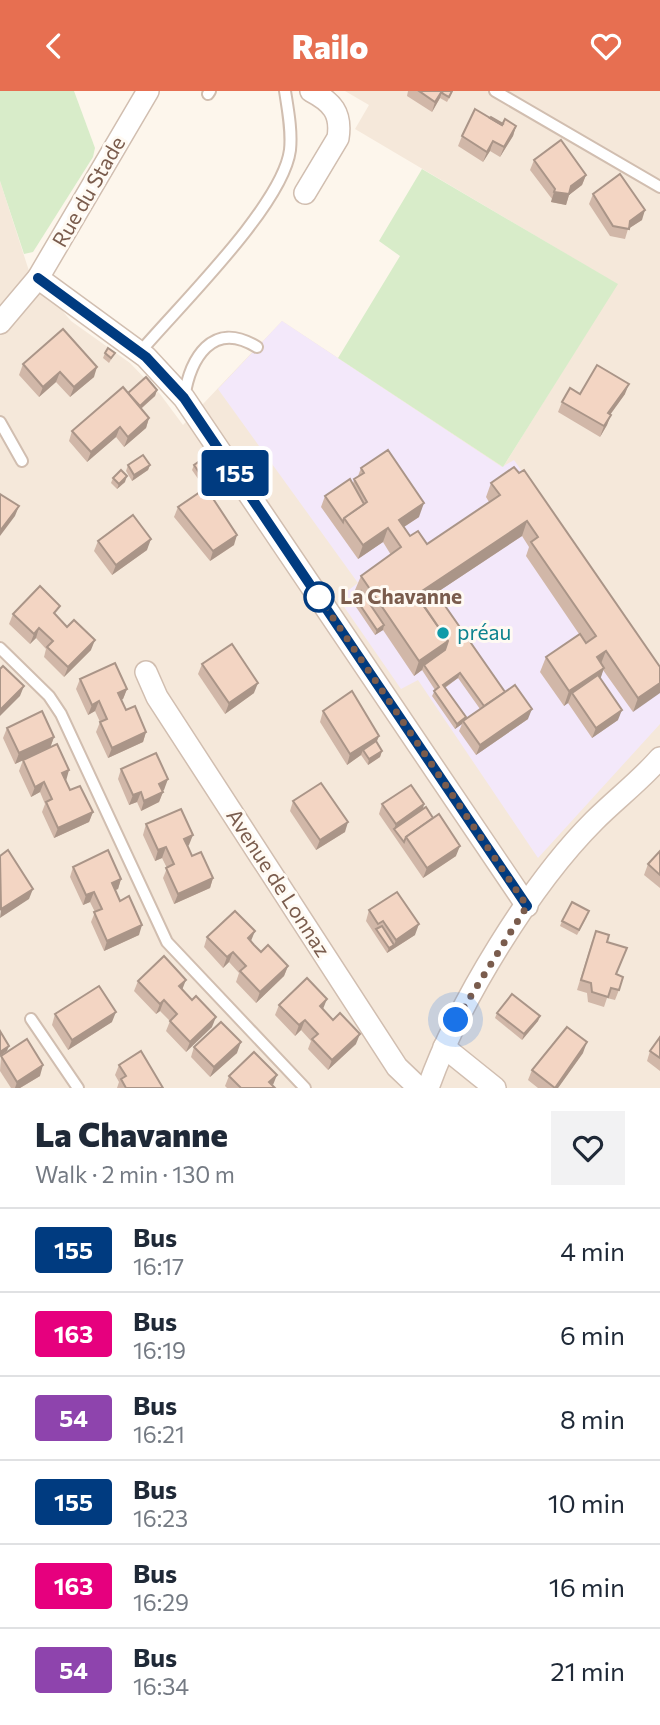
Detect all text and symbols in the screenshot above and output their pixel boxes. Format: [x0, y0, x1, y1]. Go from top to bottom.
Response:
text: Railo [292, 26, 368, 66]
icon: back [35, 27, 73, 65]
icon: heart [587, 27, 625, 65]
street label: Rue du Stade [46, 131, 129, 251]
line badge: 155 [195, 450, 275, 496]
text: 155 [216, 458, 254, 487]
marker: La Chavanne [304, 582, 334, 612]
place label: La Chavanne [340, 583, 462, 608]
place label: préau [457, 619, 511, 644]
marker: préau [435, 625, 451, 641]
street label: Avenue de Lonnaz [222, 804, 336, 961]
your location [438, 1002, 473, 1037]
button: heart [551, 1111, 625, 1185]
text: La Chavanne [35, 1113, 228, 1154]
text: Walk · 2 min · 130 m [35, 1160, 235, 1188]
text: Bus [133, 1221, 177, 1252]
text: 155 [54, 1235, 93, 1264]
text: 4 min [560, 1235, 625, 1266]
text: 16:17 [133, 1252, 184, 1280]
text: Bus [133, 1305, 177, 1336]
text: 163 [54, 1319, 93, 1348]
text: 6 min [560, 1319, 625, 1350]
text: 16:19 [133, 1336, 186, 1364]
text: Bus [133, 1389, 177, 1420]
text: 54 [59, 1403, 88, 1432]
text: 8 min [560, 1403, 625, 1434]
text: 16:21 [133, 1420, 185, 1448]
text: Bus [133, 1473, 177, 1504]
text: 155 [54, 1487, 93, 1516]
text: 10 min [548, 1487, 625, 1518]
text: 16:23 [133, 1504, 188, 1532]
text: Bus [133, 1557, 177, 1588]
text: 163 [54, 1571, 93, 1600]
text: 16 min [549, 1571, 625, 1602]
text: 16:29 [133, 1588, 189, 1616]
text: Bus [133, 1641, 177, 1672]
text: 54 [59, 1655, 88, 1684]
text: 21 min [550, 1655, 625, 1686]
text: 16:34 [133, 1672, 189, 1700]

